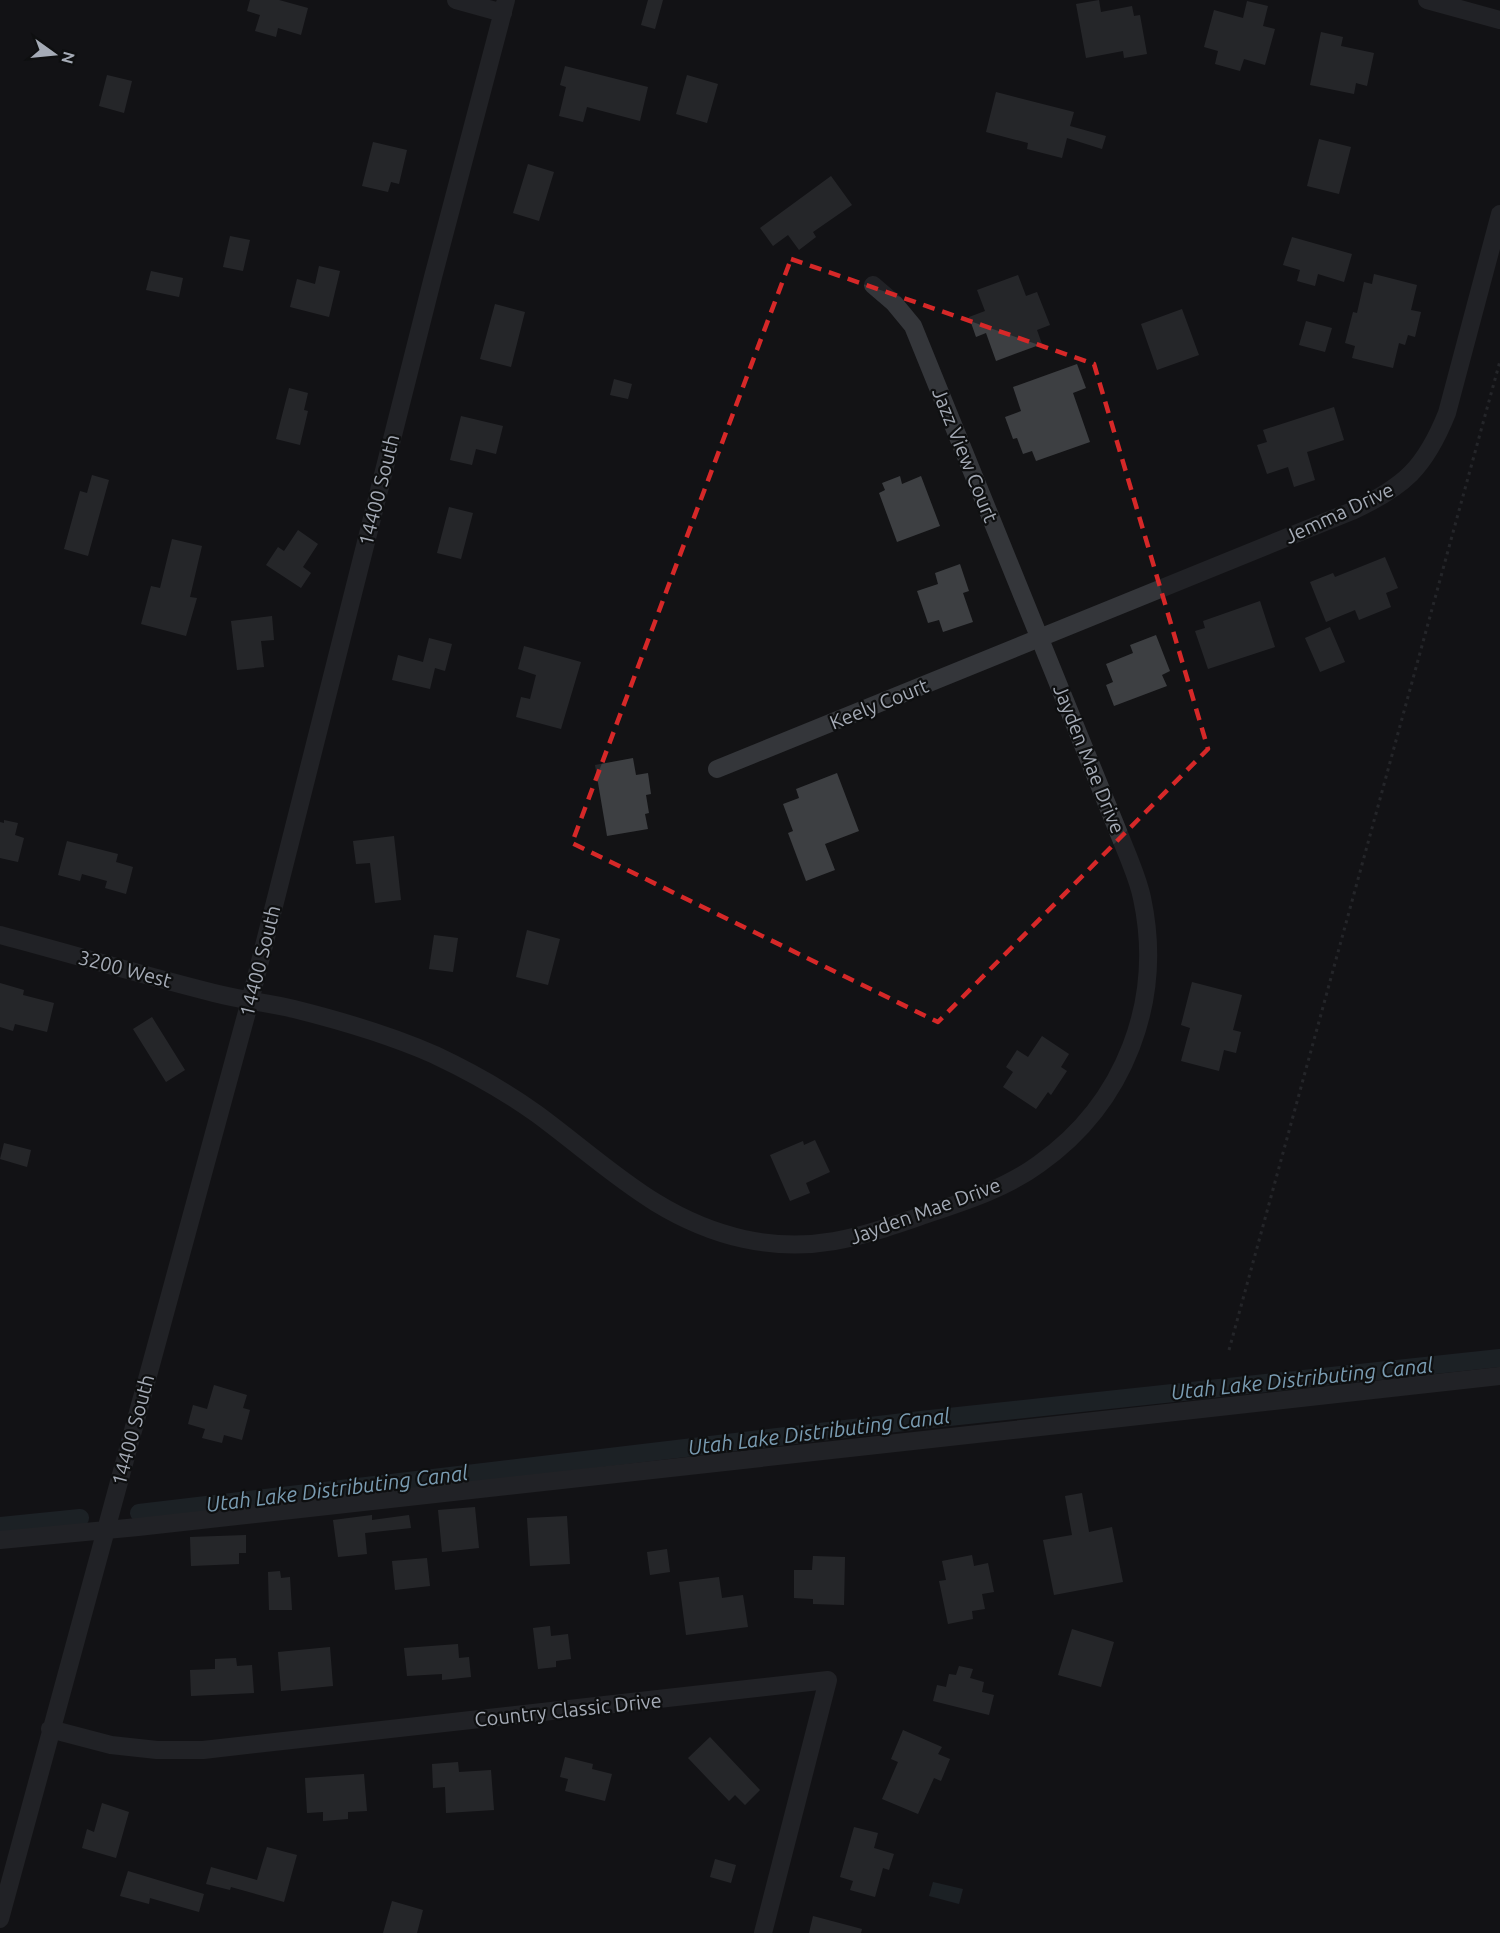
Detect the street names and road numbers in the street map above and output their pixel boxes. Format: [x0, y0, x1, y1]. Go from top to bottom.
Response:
street label: Jazz View Court [928, 384, 1003, 526]
street label: 14400 South [354, 432, 403, 548]
street label: Jemma Drive [1281, 477, 1397, 548]
street label: Keely Court [826, 673, 932, 734]
street label: Jayden Mae Drive [1049, 681, 1130, 837]
street label: 14400 South [235, 903, 284, 1019]
street label: 3200 West [76, 945, 174, 992]
street label: Jayden Mae Drive [846, 1173, 1003, 1249]
street label: 14400 South [107, 1372, 158, 1488]
street label: Country Classic Drive [473, 1688, 663, 1731]

